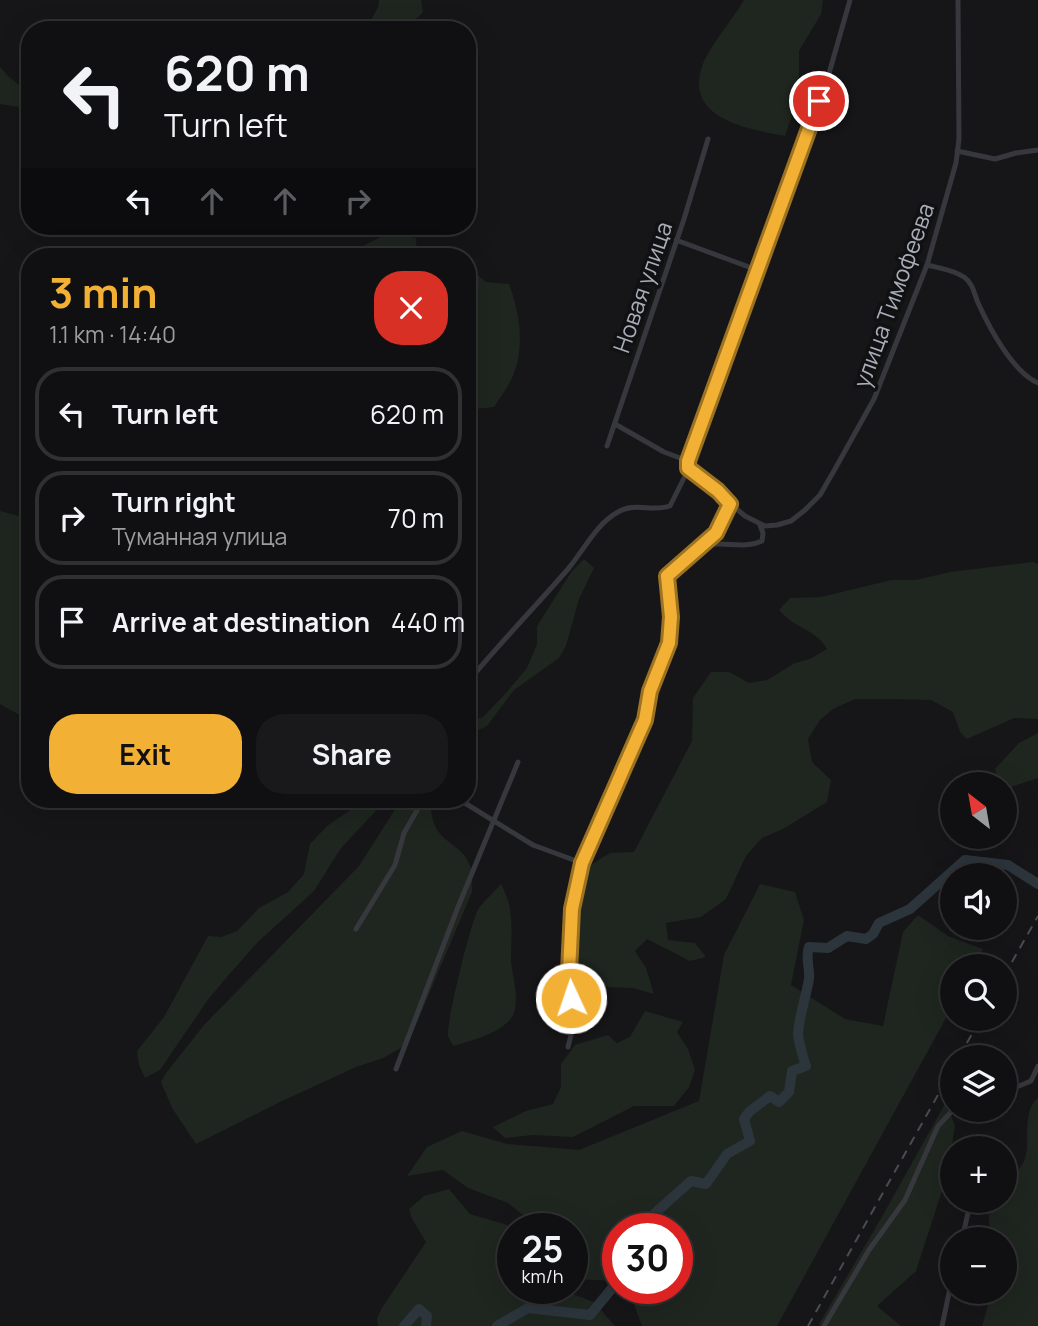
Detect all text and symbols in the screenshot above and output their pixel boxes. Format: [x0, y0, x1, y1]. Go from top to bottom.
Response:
text: 620 m [164, 39, 310, 106]
icon: left [49, 49, 140, 140]
pin [789, 71, 849, 131]
icon: arrive [800, 82, 838, 120]
text: Turn left [164, 103, 288, 147]
icon: left [120, 182, 158, 220]
icon: ahead [193, 182, 231, 220]
icon: ahead [266, 182, 304, 220]
icon: right [339, 182, 377, 220]
street label: улица Тимофеева [845, 198, 941, 392]
street label: Новая улица [605, 217, 679, 357]
text: 3 min [49, 263, 158, 321]
button: close [374, 271, 448, 345]
text: 1.1 km · 14:40 [49, 318, 176, 350]
icon: left [53, 395, 91, 433]
text: Turn left [112, 396, 219, 432]
text: 620 m [370, 396, 444, 432]
text: Turn right [112, 484, 236, 520]
icon: right [53, 499, 91, 537]
text: 70 m [388, 500, 444, 536]
text: Туманная улица [112, 520, 287, 552]
icon: arrive [53, 603, 91, 641]
text: Arrive at destination [112, 604, 370, 640]
text: 440 m [391, 604, 465, 640]
button: Exit [49, 714, 242, 794]
button: Share [256, 714, 448, 794]
north arrow [940, 772, 1017, 849]
map controls [940, 772, 1017, 1304]
button: sound [940, 863, 1017, 940]
button: search [940, 954, 1017, 1031]
position arrow [534, 961, 608, 1035]
button: layers [940, 1045, 1017, 1122]
button: + [940, 1136, 1017, 1213]
speed limit sign: 30 [602, 1213, 693, 1304]
text: 25 [522, 1225, 563, 1273]
button: − [940, 1227, 1017, 1304]
text: km/h [522, 1264, 563, 1288]

